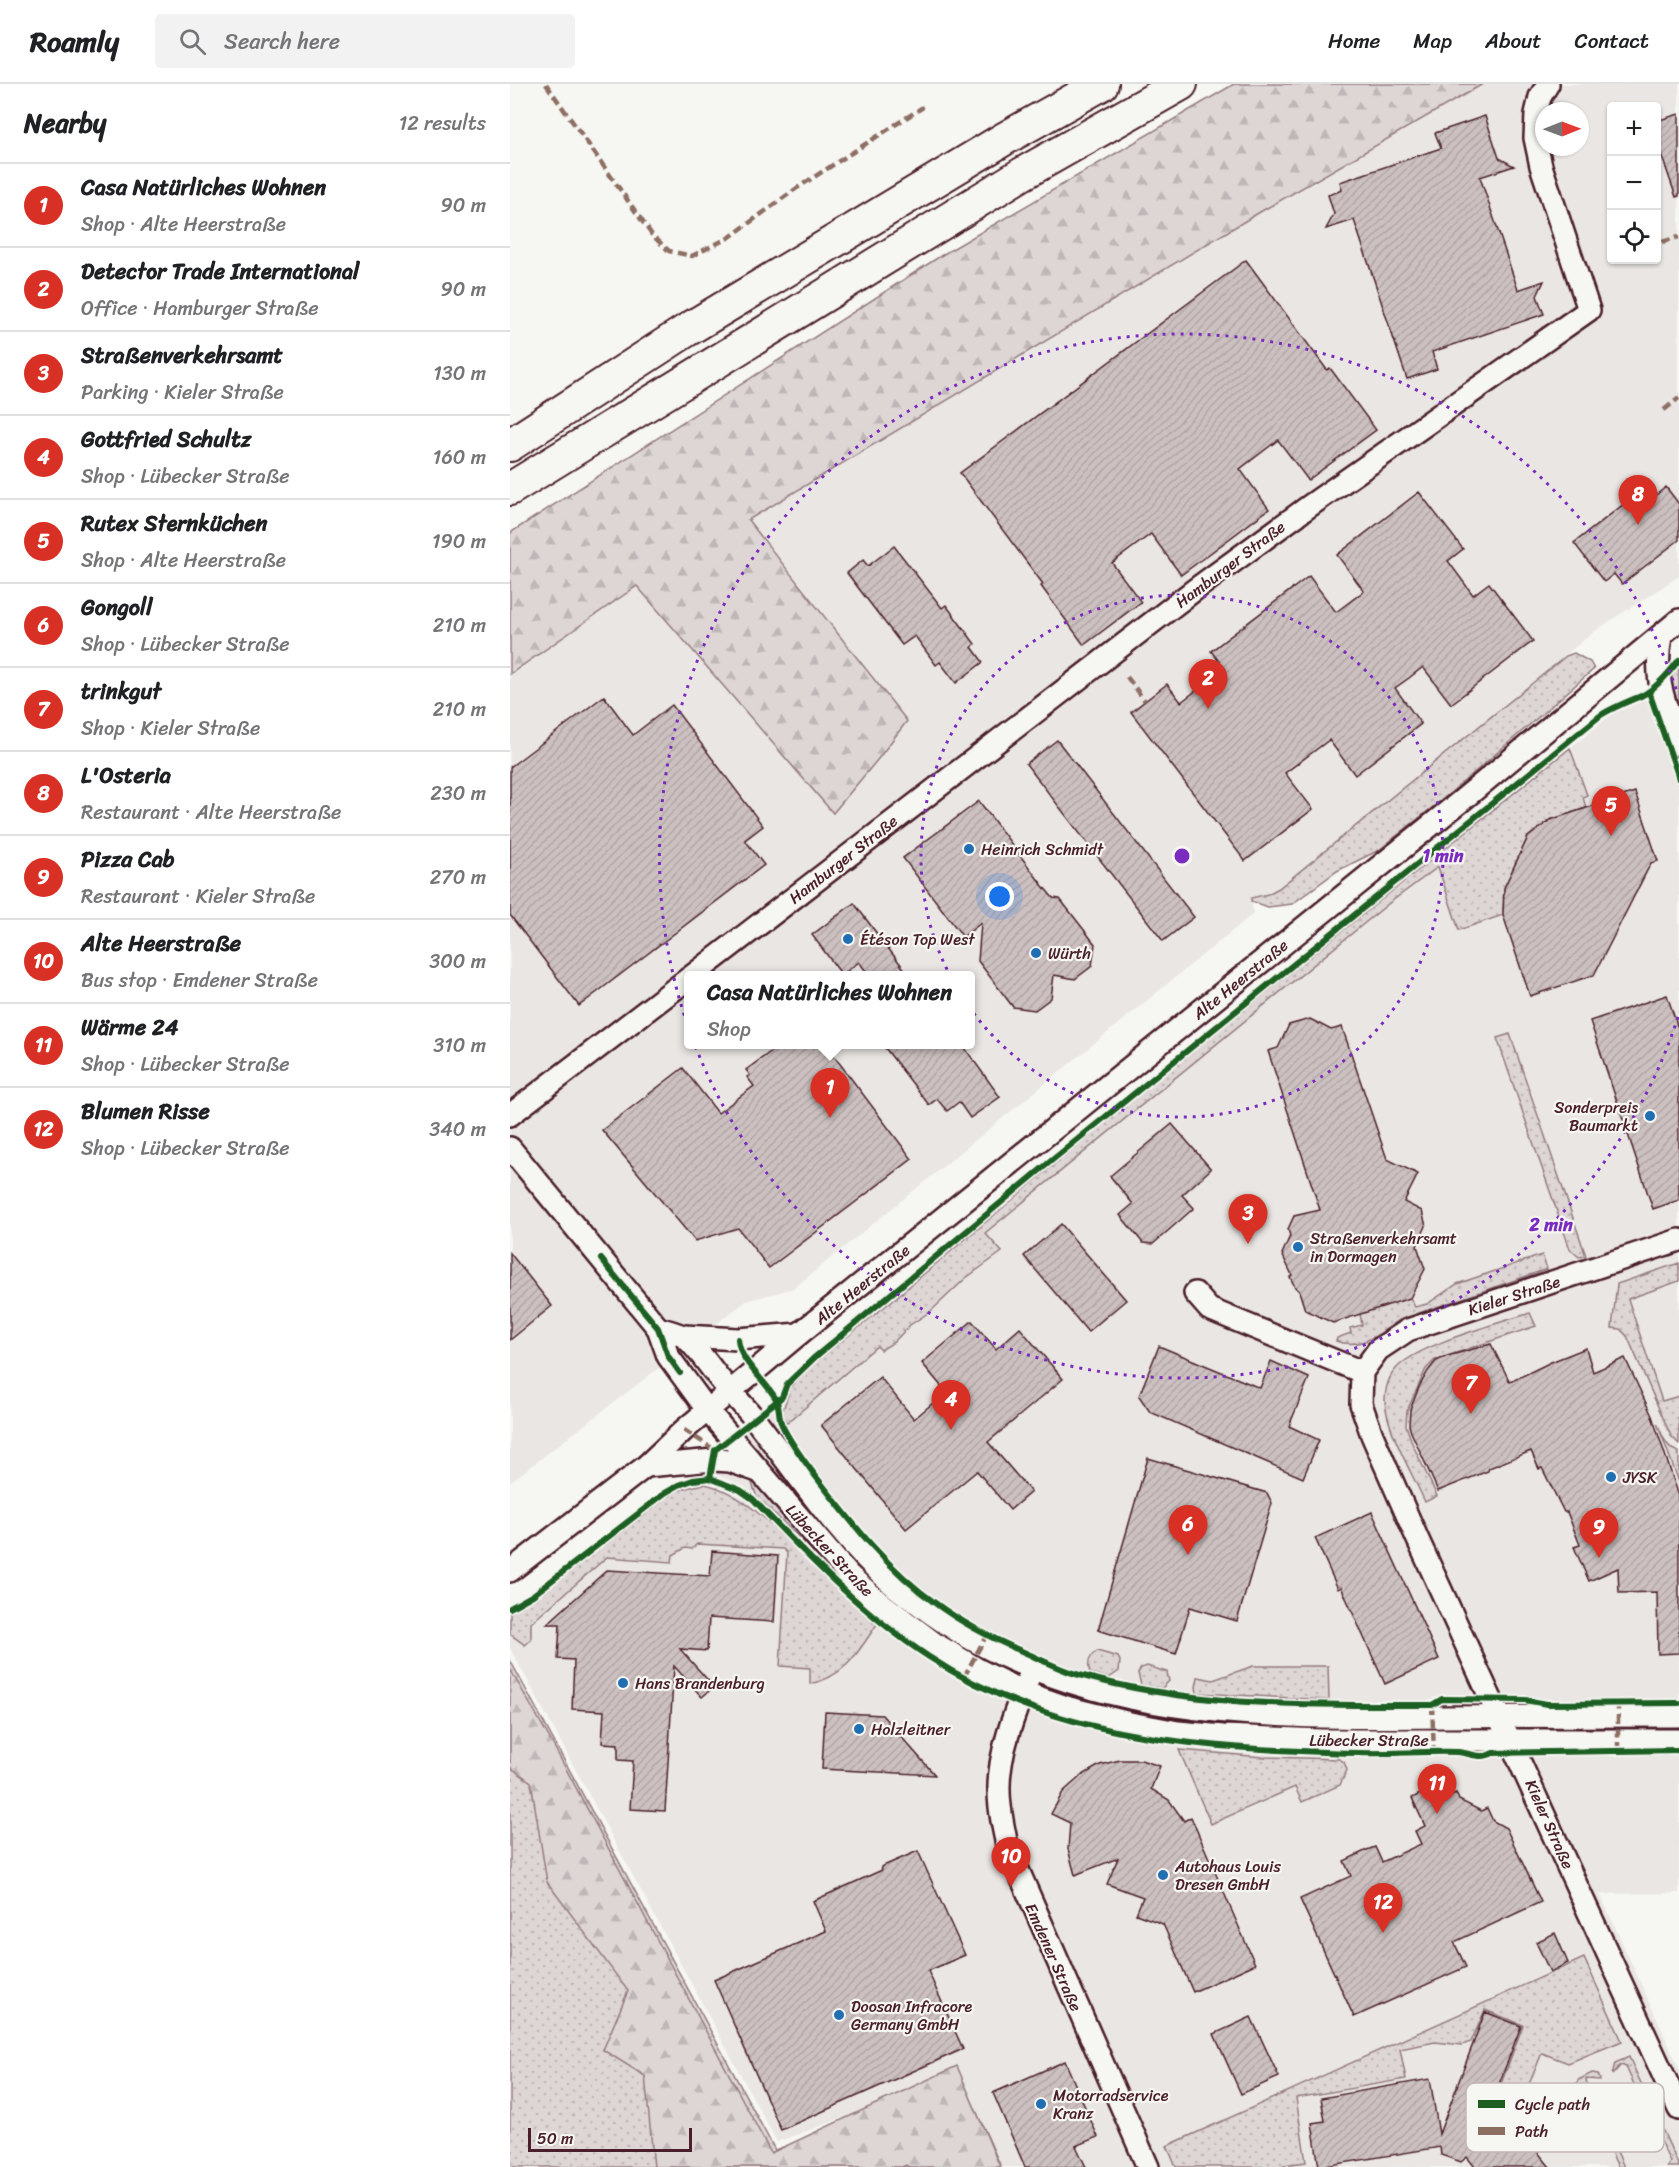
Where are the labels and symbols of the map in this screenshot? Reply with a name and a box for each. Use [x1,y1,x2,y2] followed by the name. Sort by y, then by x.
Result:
[1535,102,1589,156] north arrow
[1618,476,1658,525] pin: 8
[1169,513,1292,616] street label: Hamburger Straße
[1188,660,1228,709] pin: 2
[1592,786,1630,836] pin: 5
[782,807,904,912] street label: Hamburger Straße
[981,835,1104,864] place label: Heinrich Schmidt
[1423,840,1464,872] text: 1 min
[962,842,976,856] marker: Heinrich Schmidt
[1172,846,1192,866] centre of rings
[985,882,1014,911] your location
[860,925,975,954] place label: Étéson Top West
[1185,931,1295,1028] street label: Alte Heerstraße
[841,932,855,946] marker: Étéson Top West
[1048,939,1091,968] place label: Würth
[1029,946,1043,960] marker: Würth
[810,1068,850,1118] pin: 1
[1554,1093,1638,1140] place label: Sonderpreis Baumarkt
[1643,1109,1657,1123] marker: Sonderpreis Baumarkt
[1228,1194,1268,1244] pin: 3
[1528,1209,1573,1241] text: 2 min
[1310,1224,1457,1271] place label: Straßenverkehrsamt in Dormagen
[807,1236,917,1333] street label: Alte Heerstraße
[1291,1240,1305,1254] marker: Straßenverkehrsamt in Dormagen
[1464,1267,1564,1324] street label: Kieler Straße
[1452,1364,1490,1414] pin: 7
[932,1380,970,1430] pin: 4
[1622,1463,1658,1492] place label: JYSK
[1604,1470,1618,1484] marker: JYSK
[778,1497,881,1604] street label: Lübecker Straße
[1168,1506,1208,1555] pin: 6
[1580,1508,1618,1558] pin: 9
[635,1669,765,1698] place label: Hans Brandenburg
[616,1676,630,1690] marker: Hans Brandenburg
[871,1715,952,1744] place label: Holzleitner
[852,1722,866,1736] marker: Holzleitner
[1309,1726,1429,1755] street label: Lübecker Straße
[1418,1764,1456,1814] pin: 11
[1517,1775,1582,1874] street label: Kieler Straße
[992,1838,1030,1887] pin: 10
[1174,1852,1281,1899] place label: Autohaus Louis Dresen GmbH
[1156,1868,1170,1882] marker: Autohaus Louis Dresen GmbH
[1364,1884,1402,1933] pin: 12
[1017,1898,1090,2016] street label: Emdener Straße
[851,1992,972,2039] place label: Doosan Infracore Germany GmbH
[832,2008,846,2022] marker: Doosan Infracore Germany GmbH
[1053,2081,1169,2128] place label: Motorradservice Kranz
[1466,2083,1664,2152] legend
[1515,2090,1590,2119] text: Cycle path
[1034,2097,1048,2111] marker: Motorradservice Kranz
[1515,2117,1548,2146] text: Path
[528,2125,692,2152] scale bar

